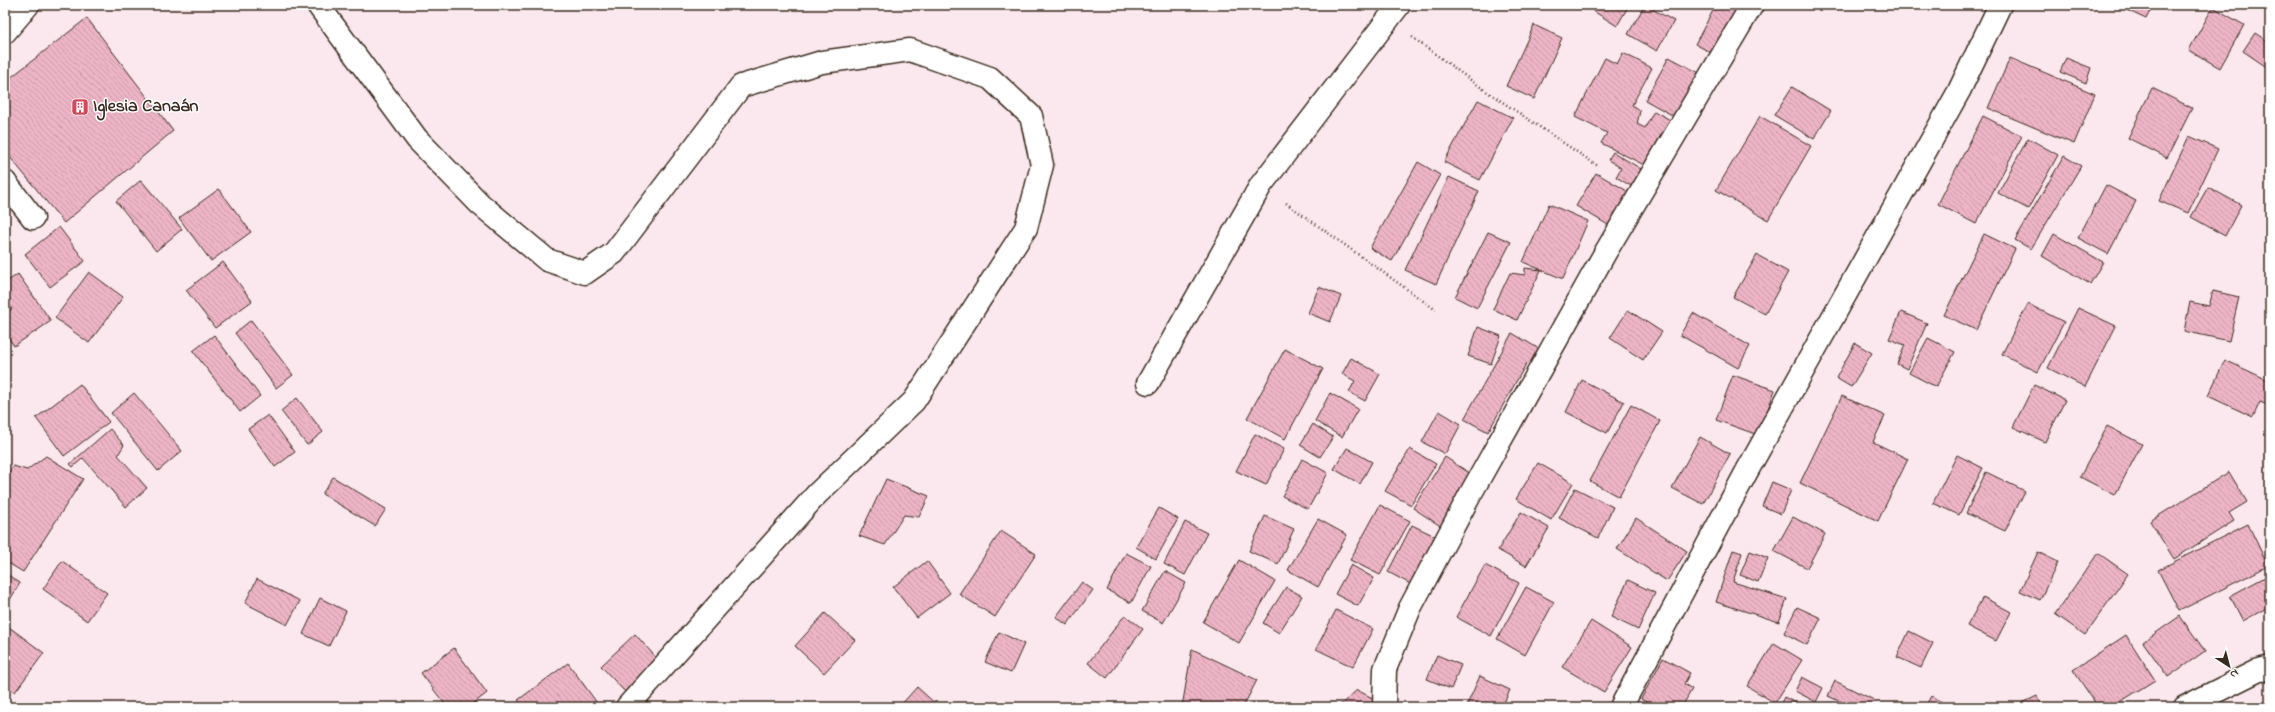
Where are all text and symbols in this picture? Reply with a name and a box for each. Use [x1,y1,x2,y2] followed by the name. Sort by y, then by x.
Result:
[93,94,199,121] place label: Iglesia Canaán
[70,97,90,117] building icon: Iglesia Canaán
[2209,646,2249,686] north arrow
[2227,665,2242,682] text: N

